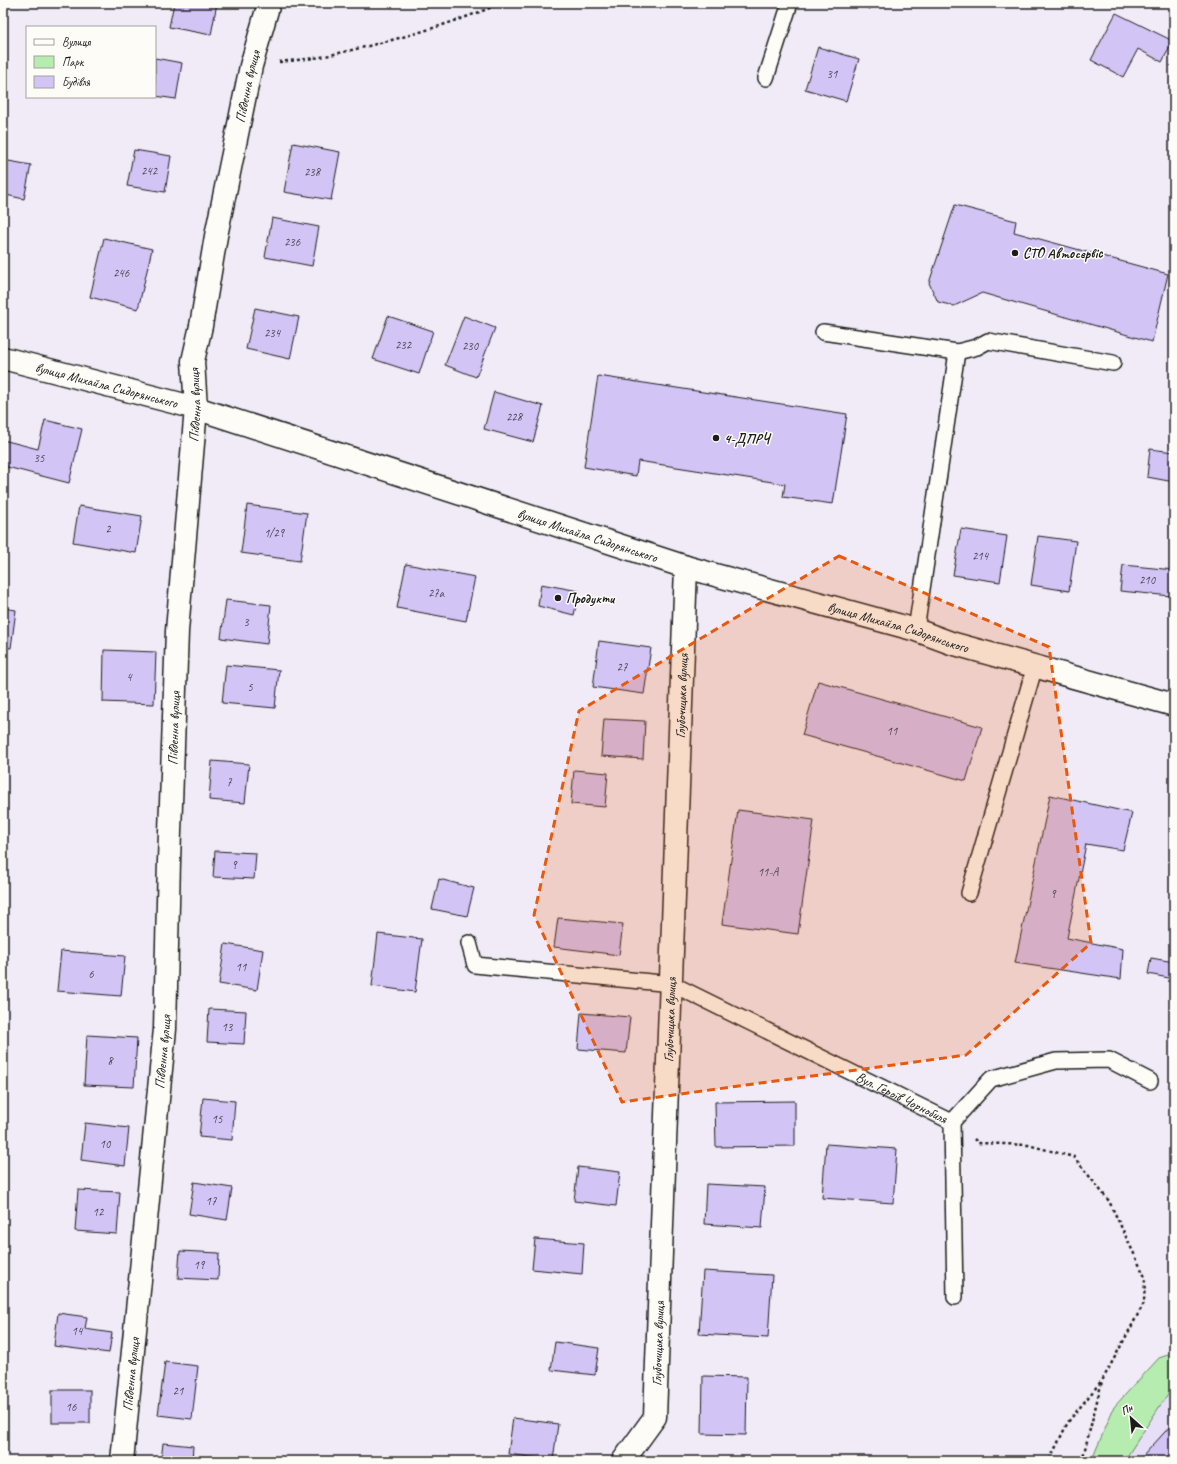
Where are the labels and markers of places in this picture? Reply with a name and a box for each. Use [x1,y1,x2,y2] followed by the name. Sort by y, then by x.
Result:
[1023,245,1103,262] place label: СТО Автосервіс
[1010,248,1020,258] marker: СТО Автосервіс
[724,430,772,447] place label: 4-ДПРЧ
[711,433,721,443] marker: 4-ДПРЧ
[566,590,616,607] place label: Продукти
[553,593,563,603] marker: Продукти

